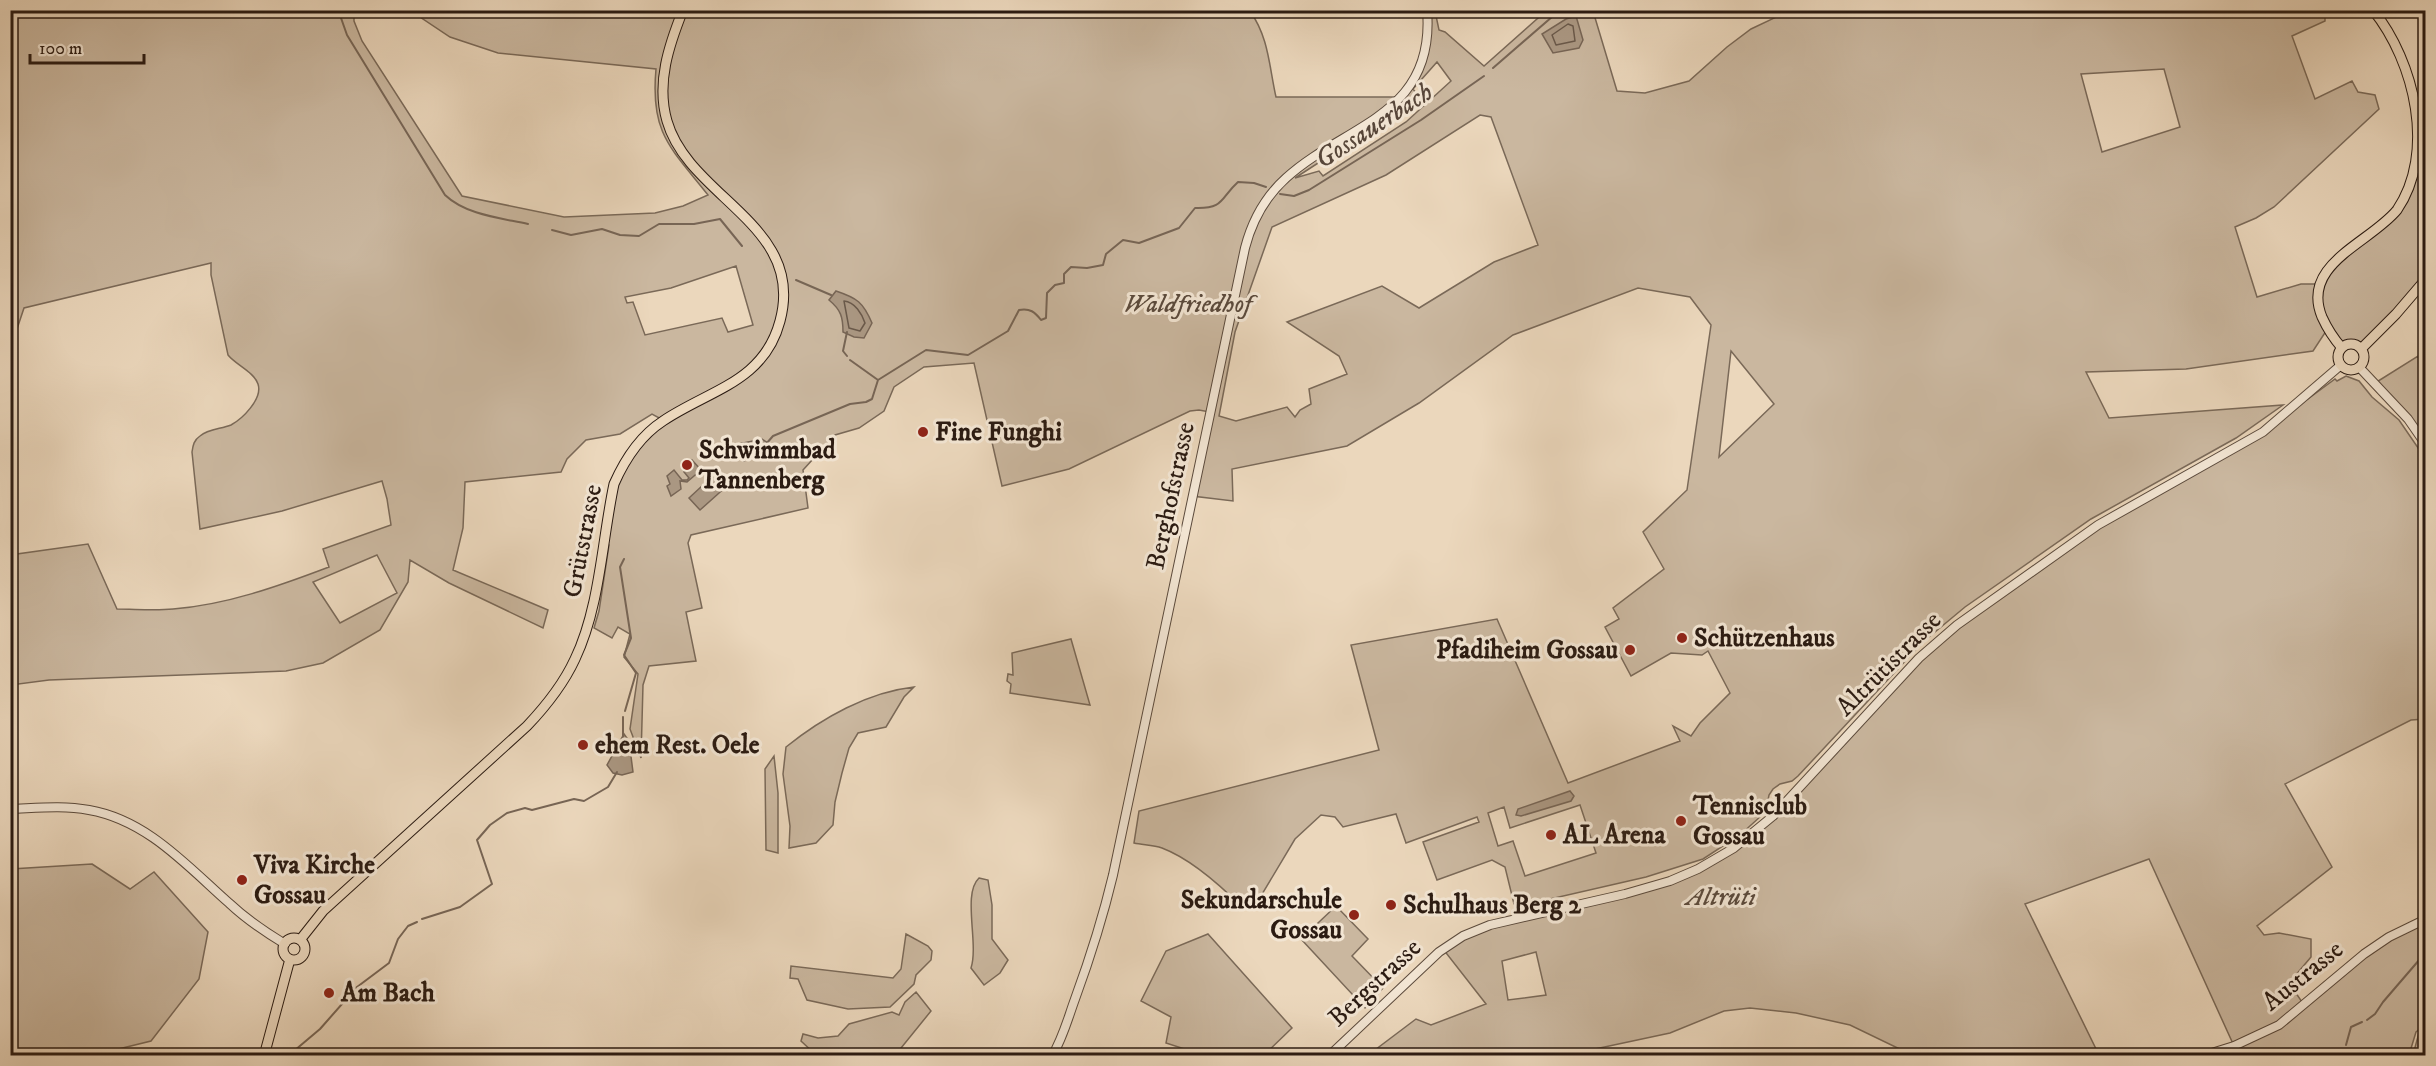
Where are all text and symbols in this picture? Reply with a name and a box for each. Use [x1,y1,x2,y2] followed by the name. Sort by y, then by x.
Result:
[30,27,144,65] scale bar
[39,38,82,60] text: 100 m
[1309,75,1439,177] water label: Gossauerbach
[1124,288,1259,321] park label: Waldfriedhof
[935,416,1062,449] place label: Fine Funghi
[1139,419,1203,573] street label: Berghofstrasse
[916,425,930,439] marker: Fine Funghi
[698,434,837,497] place label: Schwimmbad Tannenberg
[680,458,694,472] marker: Schwimmbad Tannenberg
[556,482,610,600] street label: Grütstrasse
[1829,604,1949,724] street label: Altrütistrasse
[1694,622,1835,655] place label: Schützenhaus
[1675,631,1689,645] marker: Schützenhaus
[1436,634,1618,667] place label: Pfadiheim Gossau
[1623,643,1637,657] marker: Pfadiheim Gossau
[595,729,760,762] place label: ehem Rest. Oele
[576,738,590,752] marker: ehem Rest. Oele
[1692,790,1807,853] place label: Tennisclub Gossau
[1674,814,1688,828] marker: Tennisclub Gossau
[1562,819,1666,852] place label: AL Arena
[1544,828,1558,842] marker: AL Arena
[253,849,375,912] place label: Viva Kirche Gossau
[235,873,249,887] marker: Viva Kirche Gossau
[1683,881,1758,914] park label: Altrüti
[1181,884,1342,947] place label: Sekundarschule Gossau
[1403,889,1582,922] place label: Schulhaus Berg 2
[1384,898,1398,912] marker: Schulhaus Berg 2
[1347,908,1361,922] marker: Sekundarschule Gossau
[1322,932,1428,1034] street label: Bergstrasse
[2256,933,2350,1019] street label: Austrasse
[340,977,435,1010] place label: Am Bach
[322,986,336,1000] marker: Am Bach

